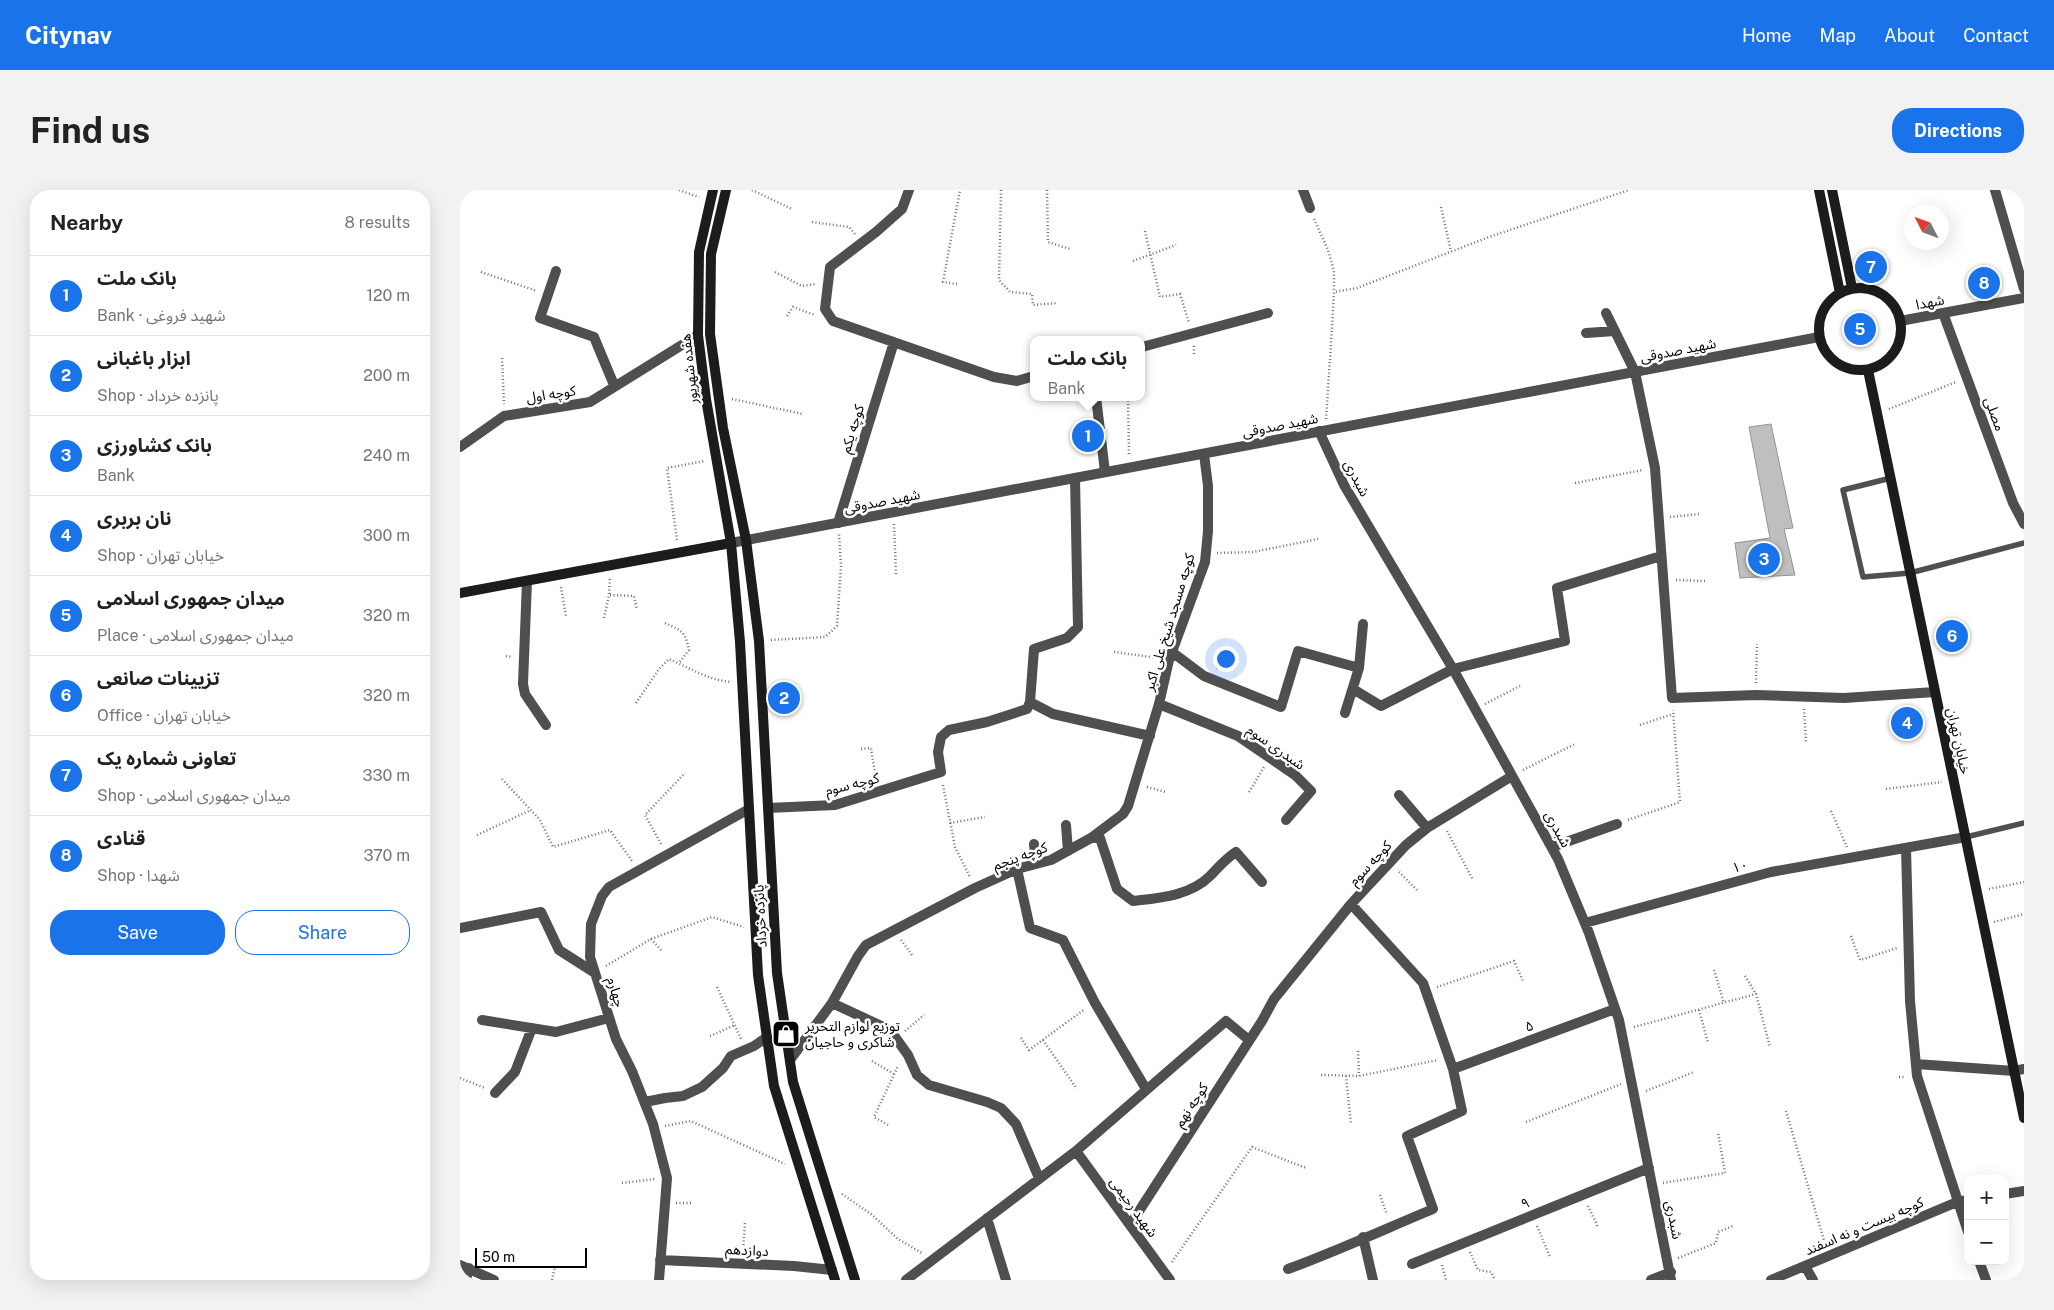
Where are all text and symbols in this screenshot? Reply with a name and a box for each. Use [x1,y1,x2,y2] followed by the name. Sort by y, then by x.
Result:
[25,21,112,49] text: Citynav
[1742,25,1792,46] text: Home
[1820,25,1856,46] text: Map
[1884,25,1935,46] text: About
[1963,25,2029,46] text: Contact
[1892,108,2024,153] button: Directions
[30,110,150,151] text: Find us
[1904,205,1949,250] north arrow
[50,210,123,235] text: Nearby
[345,213,410,232] text: 8 results
[1855,248,1887,286] pin: 7
[1968,264,2000,302] pin: 8
[97,267,177,289] text: بانک ملت
[63,286,69,305] text: 1
[366,286,410,305] text: 120 m
[1914,291,1946,314] street label: شهدا
[97,306,226,325] text: Bank · شهید فروغی
[1844,310,1876,348] pin: 5
[677,333,702,406] street label: هفده شهریور
[1639,335,1718,366] street label: شهید صدوقی
[1030,336,1145,401] popup
[97,347,191,369] text: ابزار باغبانی
[1048,347,1127,369] text: بانک ملت
[61,366,71,385] text: 2
[363,366,410,385] text: 200 m
[1048,379,1085,398] text: Bank
[525,382,578,408] street label: کوچه اول
[97,386,219,405] text: Shop · پانزده خرداد
[1981,395,2009,434] street label: مصلی
[837,403,870,456] street label: کوچه یکم
[1241,410,1320,441] street label: شهید صدوقی
[1072,417,1104,455] pin: 1
[97,434,212,456] text: بانک کشاورزی
[61,446,71,465] text: 3
[363,446,410,465] text: 240 m
[1340,457,1373,499] street label: شبدری
[97,466,135,485] text: Bank
[843,486,922,517] street label: شهید صدوقی
[97,507,172,529] text: نان بربری
[61,526,71,545] text: 4
[363,526,410,545] text: 300 m
[1748,540,1780,578] pin: 3
[97,546,224,565] text: Shop · خیابان تهران
[1140,551,1200,695] street label: کوچه مسجد شیخ علی اکبر
[97,587,285,609] text: میدان جمهوری اسلامی
[61,606,71,625] text: 5
[363,606,410,625] text: 320 m
[1936,617,1968,655] pin: 6
[97,626,294,645] text: Place · میدان جمهوری اسلامی
[1213,646,1239,672] your location
[97,667,220,689] text: تزیینات صانعی
[768,679,800,717] pin: 2
[61,686,71,705] text: 6
[363,686,410,705] text: 320 m
[1891,704,1923,742] pin: 4
[97,706,231,725] text: Office · خیابان تهران
[1943,706,1974,776] street label: خیابان تهران
[1242,721,1308,775] street label: شبدری سوم
[97,747,236,769] text: تعاونی شماره یک
[61,766,71,785] text: 7
[363,766,410,785] text: 330 m
[823,770,882,801] street label: کوچه سوم
[97,786,291,805] text: Shop · میدان جمهوری اسلامی
[1541,808,1574,850] street label: شبدری
[97,827,145,849] text: قنادی
[1345,837,1397,891] street label: کوچه سوم
[991,839,1051,876] street label: کوچه پنجم
[61,846,71,865] text: 8
[363,846,410,865] text: 370 m
[1730,856,1750,876] street label: ۱۰
[97,866,180,885] text: Shop · شهدا
[750,884,772,948] street label: پانزده خرداد
[50,910,225,955] button: Save
[235,910,410,955] button: Share
[601,975,628,1010] street label: چهارم
[1522,1017,1536,1035] street label: ۵
[804,1018,900,1051] place label: توزیع لوازم التحریر شاکری و حاجیان
[771,1019,801,1049] shop icon: توزیع لوازم التحریر شاکری و حاجیان
[1171,1080,1214,1132] street label: کوچه نهم
[1106,1174,1161,1241] street label: شهید رحیمی
[1964,1175,2009,1265] map controls
[1964,1175,2009,1220] button: +
[1518,1194,1532,1212] street label: ۹
[1802,1194,1927,1260] street label: کوچه بیست و نه اسفند
[1661,1199,1686,1241] street label: شبدری
[1964,1220,2009,1265] button: −
[725,1241,769,1262] street label: دوازدهم
[475,1245,588,1268] scale bar
[482,1249,515,1265] text: 50 m

